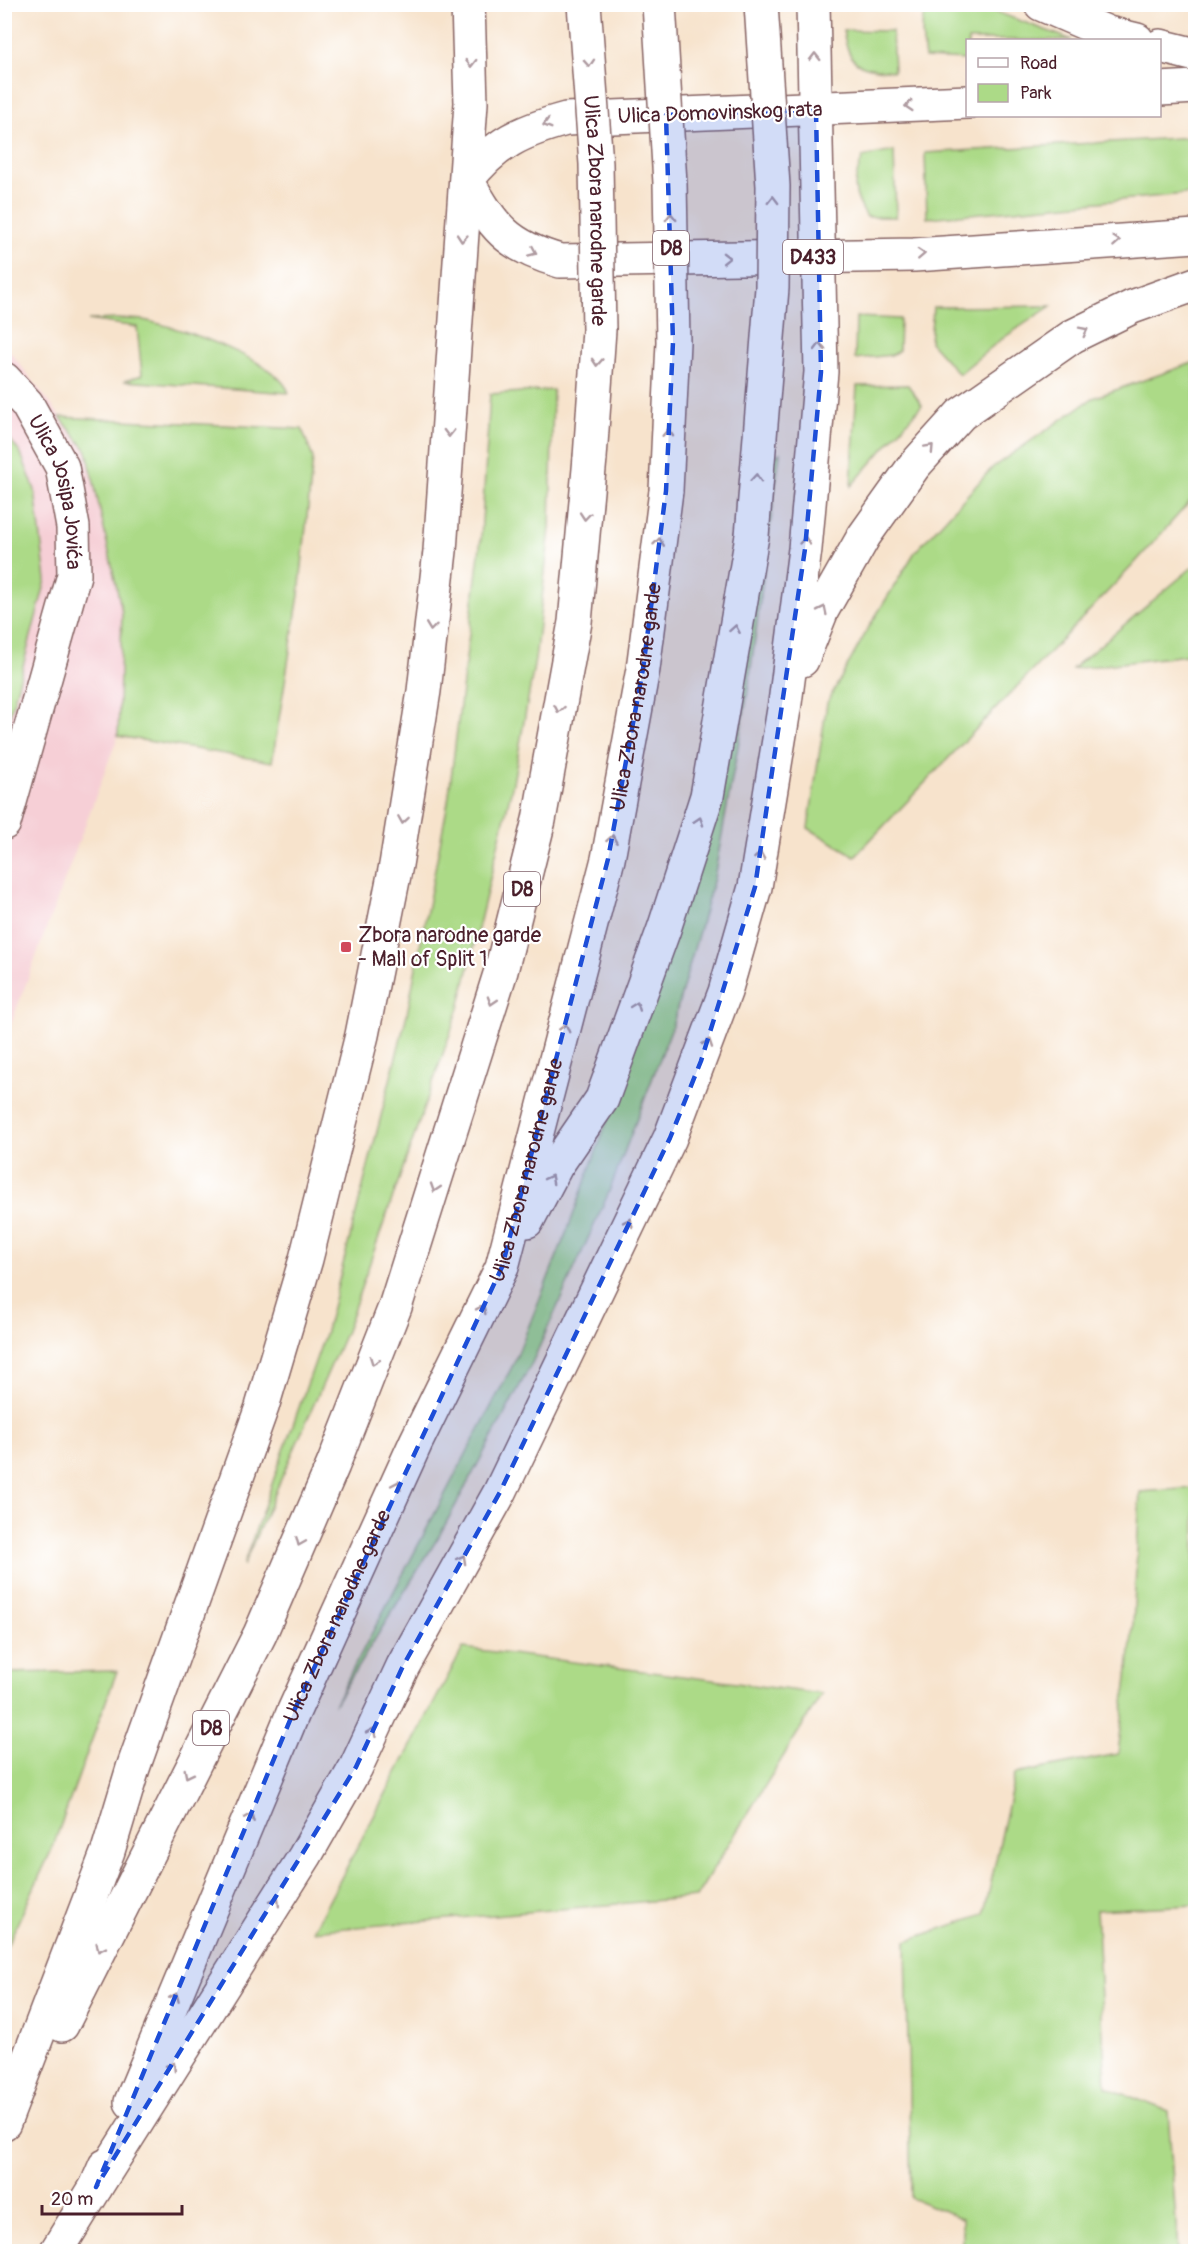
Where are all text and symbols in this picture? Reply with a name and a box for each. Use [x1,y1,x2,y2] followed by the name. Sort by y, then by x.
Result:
[966,39,1161,117] legend
[1020,52,1057,75] text: Road
[809,53,822,62] one-way arrow
[465,58,477,67] one-way arrow
[582,58,595,67] one-way arrow
[1020,82,1052,105] text: Park
[577,94,612,327] street label: Ulica Zbora narodne garde
[617,96,823,130] street label: Ulica Domovinskog rata
[905,99,914,112] one-way arrow
[542,117,553,129] one-way arrow
[767,195,779,204] one-way arrow
[665,212,677,221] one-way arrow
[653,231,689,265] road number: D8
[456,234,469,243] one-way arrow
[1111,235,1120,248] one-way arrow
[783,240,843,274] road number: D433
[527,245,538,257] one-way arrow
[917,248,926,261] one-way arrow
[722,252,731,265] one-way arrow
[1078,326,1089,338] one-way arrow
[814,342,826,351] one-way arrow
[591,358,604,367] one-way arrow
[22,410,87,570] street label: Ulica Josipa Jovića
[442,428,455,437] one-way arrow
[662,428,675,437] one-way arrow
[923,444,934,455] one-way arrow
[749,473,762,483] one-way arrow
[579,512,592,521] one-way arrow
[798,536,811,545] one-way arrow
[652,538,665,547] one-way arrow
[604,581,668,813] street label: Ulica Zbora narodne garde
[815,605,827,616] one-way arrow
[425,622,438,632] one-way arrow
[728,625,741,635] one-way arrow
[553,704,566,714] one-way arrow
[397,815,409,825] one-way arrow
[692,816,704,827] one-way arrow
[605,834,618,844] one-way arrow
[753,851,766,861] one-way arrow
[504,872,540,906] road number: D8
[358,922,542,973] place label: Zbora narodne garde - Mall of Split 1
[339,940,353,954] marker: Zbora narodne garde - Mall of Split 1
[487,995,499,1006] one-way arrow
[629,1001,642,1011] one-way arrow
[557,1023,570,1033] one-way arrow
[700,1038,713,1049] one-way arrow
[483,1054,569,1287] street label: Ulica Zbora narodne garde
[543,1174,554,1185] one-way arrow
[429,1182,442,1193] one-way arrow
[622,1217,634,1228] one-way arrow
[474,1304,486,1315] one-way arrow
[369,1355,381,1366] one-way arrow
[389,1480,401,1491] one-way arrow
[277,1505,397,1726] street label: Ulica Zbora narodne garde
[295,1535,307,1546] one-way arrow
[455,1555,466,1565] one-way arrow
[193,1711,229,1745] road number: D8
[365,1727,377,1738] one-way arrow
[184,1767,195,1778] one-way arrow
[243,1812,255,1823] one-way arrow
[269,1897,281,1907] one-way arrow
[96,1942,107,1952] one-way arrow
[168,1992,180,2003] one-way arrow
[165,2062,177,2072] one-way arrow
[42,2178,182,2216] scale bar
[51,2188,93,2211] text: 20 m

